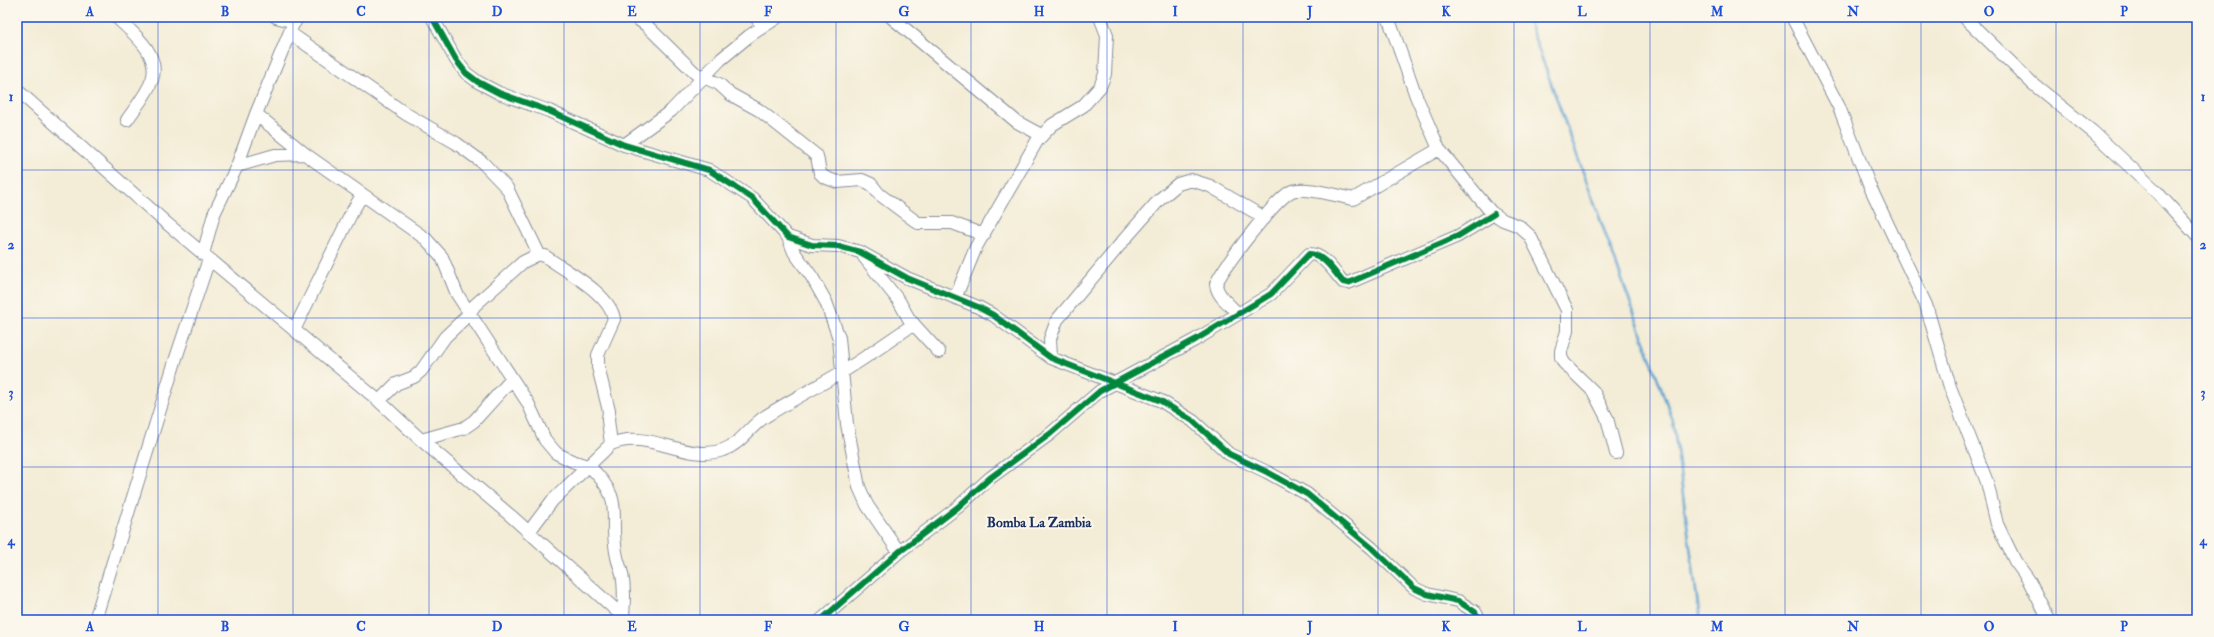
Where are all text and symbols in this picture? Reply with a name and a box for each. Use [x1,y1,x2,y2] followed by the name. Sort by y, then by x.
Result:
[85,4,95,20] text: A
[221,4,229,20] text: B
[356,4,366,20] text: C
[492,4,503,20] text: D
[627,4,637,20] text: E
[764,4,773,20] text: F
[899,4,910,20] text: G
[1034,4,1045,20] text: H
[1172,4,1178,20] text: I
[1306,4,1313,21] text: J
[1441,4,1451,20] text: K
[1577,4,1587,20] text: L
[1710,4,1724,20] text: M
[1846,4,1859,20] text: N
[1984,4,1995,20] text: O
[2120,4,2128,20] text: P
[9,89,14,105] text: 1
[2201,89,2206,105] text: 1
[8,237,15,253] text: 2
[2200,237,2207,253] text: 2
[9,385,14,401] text: 3
[2201,385,2206,401] text: 3
[987,514,1092,531] district label: Bomba La Zambia
[6,533,15,549] text: 4
[2198,533,2207,549] text: 4
[85,619,95,635] text: A
[221,619,229,635] text: B
[356,619,366,635] text: C
[492,619,503,635] text: D
[627,619,637,635] text: E
[764,619,773,635] text: F
[899,619,910,635] text: G
[1034,619,1045,635] text: H
[1172,619,1178,635] text: I
[1306,619,1313,636] text: J
[1441,619,1451,635] text: K
[1577,619,1587,635] text: L
[1710,619,1724,635] text: M
[1846,619,1859,635] text: N
[1984,619,1995,635] text: O
[2120,619,2128,635] text: P

